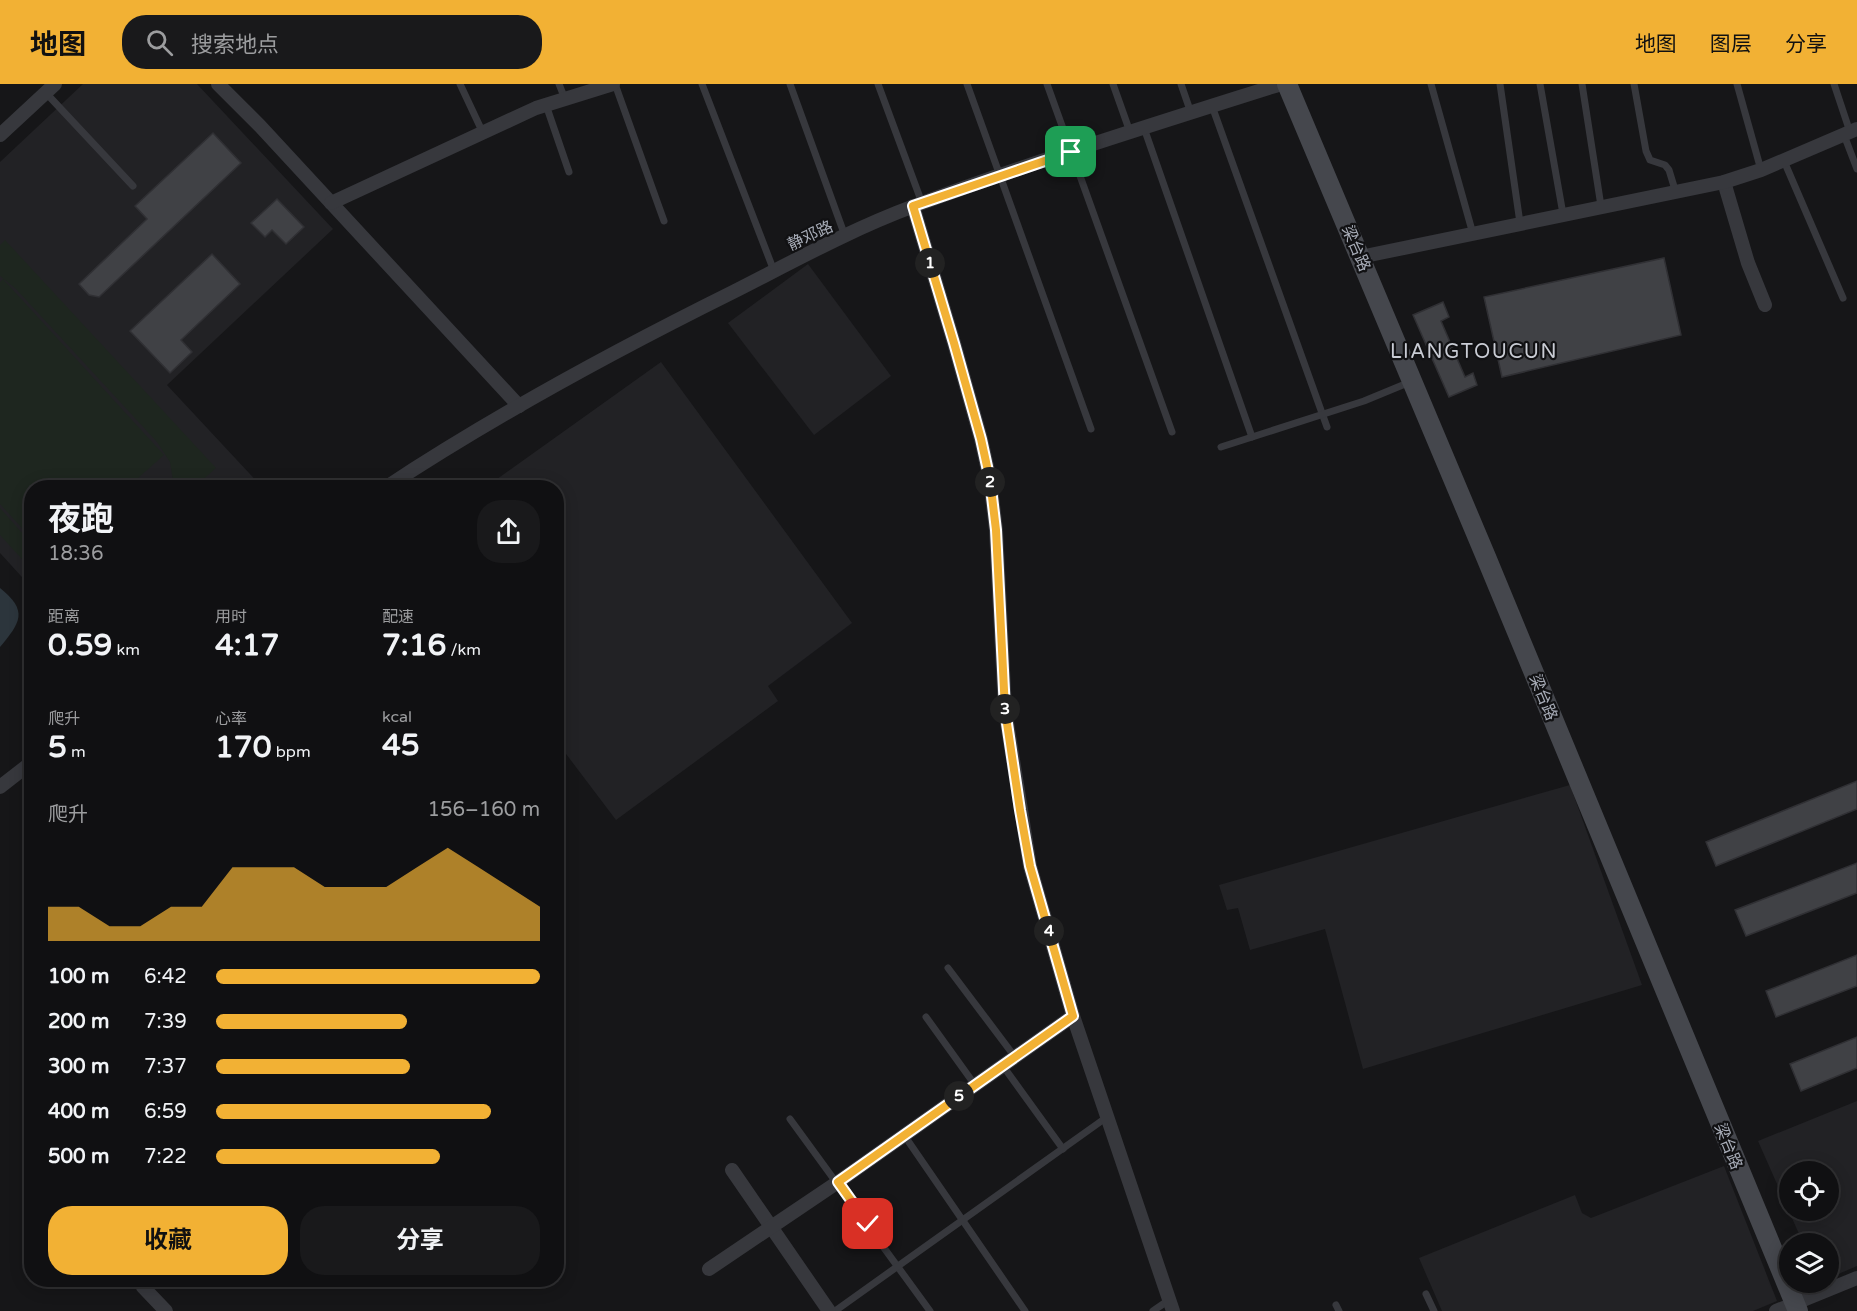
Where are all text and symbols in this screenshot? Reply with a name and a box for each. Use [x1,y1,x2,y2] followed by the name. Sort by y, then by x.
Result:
[122,15,542,69] search box
[143,26,176,59] icon: search
[30,28,86,62] text: 地图
[191,32,279,58] text: 搜索地点
[1635,32,1677,57] text: 地图
[1710,32,1752,57] text: 图层
[1785,32,1827,57] text: 分享
[1045,126,1096,177] pin
[1054,135,1087,168] icon: arrive
[784,217,836,255] street label: 静邓路
[1337,222,1375,274] street label: 梁台路
[915,248,945,278] pin: 1
[925,253,935,273] text: 1
[1390,340,1558,364] district label: LIANGTOUCUN
[975,467,1005,497] pin: 2
[985,472,995,492] text: 2
[48,500,114,539] text: 夜跑
[477,500,540,563] button: share
[48,542,103,566] text: 18:36
[48,607,80,627] text: 距离
[215,607,247,627] text: 用时
[382,607,414,627] text: 配速
[48,627,112,664] text: 0.59
[215,627,279,664] text: 4:17
[382,627,446,664] text: 7:16
[112,640,140,660] text: km
[446,640,481,660] text: /km
[1525,671,1561,723] street label: 梁台路
[990,694,1020,724] pin: 3
[1000,699,1010,719] text: 3
[382,707,412,727] text: kcal
[48,709,80,729] text: 爬升
[215,709,247,729] text: 心率
[382,727,420,764] text: 45
[48,729,67,766] text: 5
[215,729,272,766] text: 170
[67,742,86,762] text: m
[272,742,311,762] text: bpm
[427,798,540,822] text: 156–160 m
[48,803,88,827] text: 爬升
[1034,916,1064,946] pin: 4
[1044,921,1054,941] text: 4
[48,965,109,989] text: 100 m
[144,965,187,989] text: 6:42
[48,1010,109,1034] text: 200 m
[144,1010,187,1034] text: 7:39
[48,1055,109,1079] text: 300 m
[144,1055,187,1079] text: 7:37
[944,1081,974,1111] pin: 5
[954,1086,964,1106] text: 5
[48,1100,109,1124] text: 400 m
[144,1100,187,1124] text: 6:59
[1710,1120,1746,1172] street label: 梁台路
[48,1145,109,1169] text: 500 m
[144,1145,187,1169] text: 7:22
[1779,1161,1839,1293] map controls
[1779,1161,1839,1221] button: locate
[842,1198,893,1249] pin
[48,1206,288,1275] button: 收藏
[300,1206,540,1275] button: 分享
[851,1207,884,1240] icon: check
[1779,1233,1839,1293] button: layers

